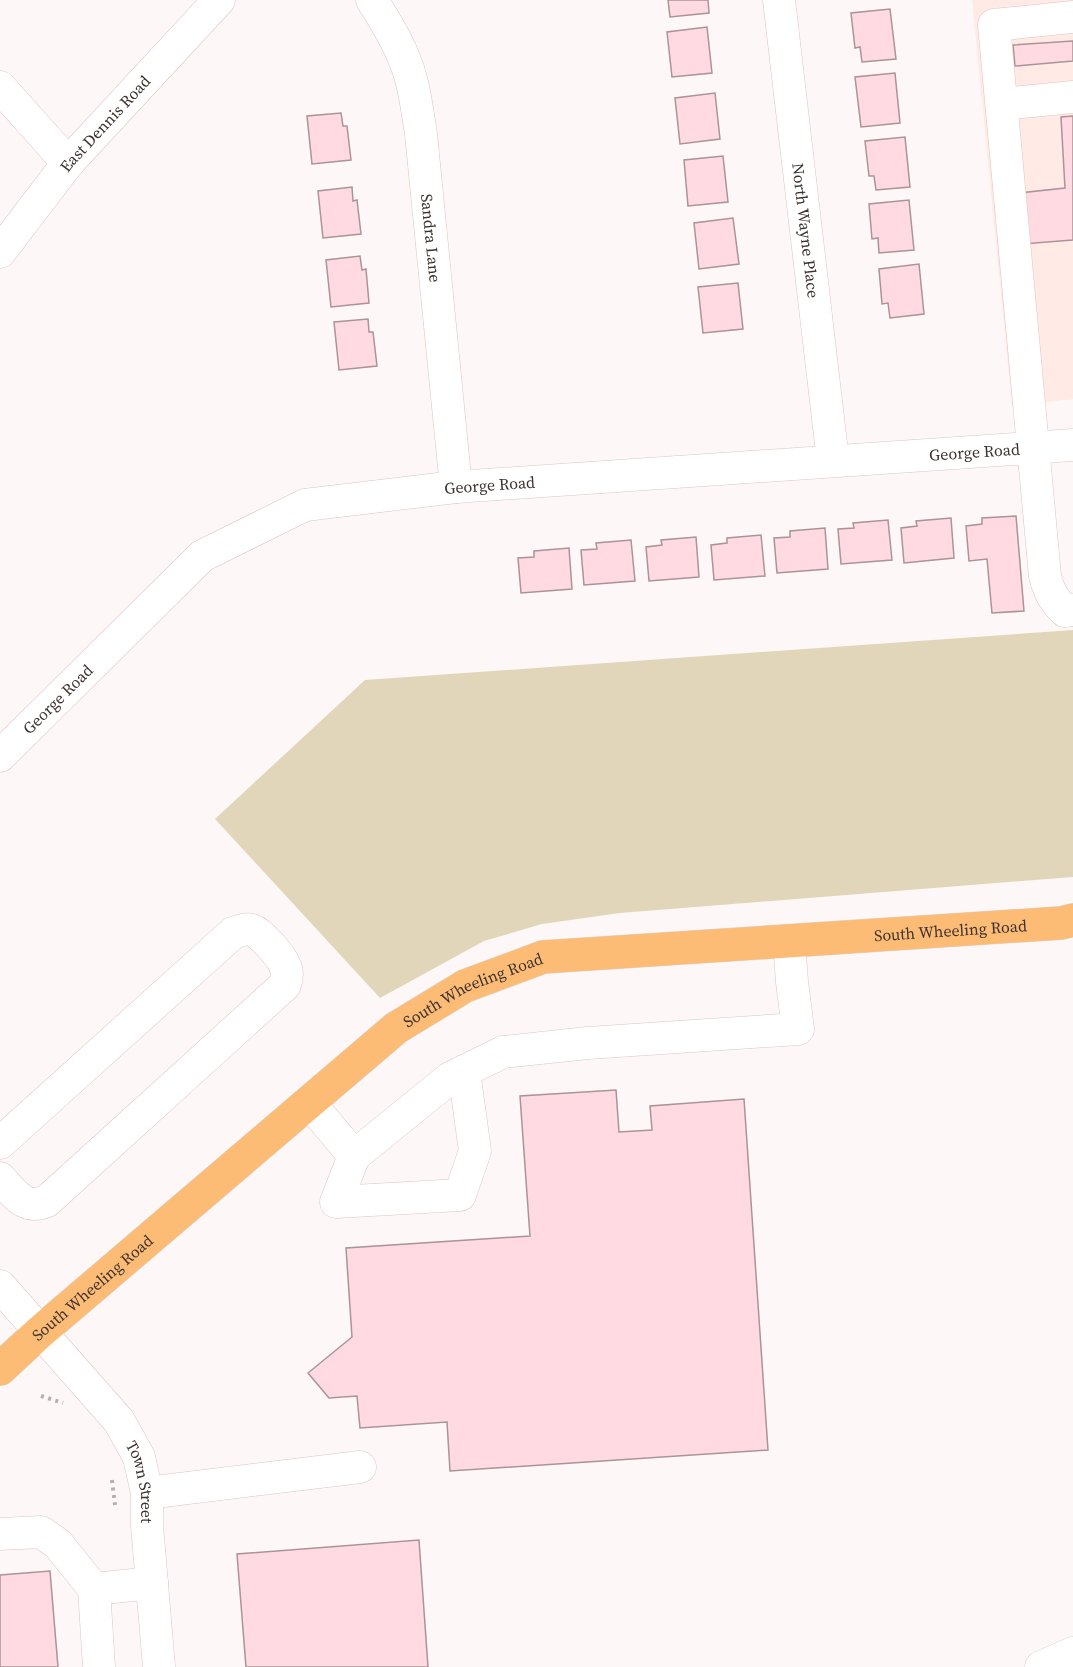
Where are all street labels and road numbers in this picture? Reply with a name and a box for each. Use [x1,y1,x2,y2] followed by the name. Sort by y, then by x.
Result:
[54,70,155,176] street label: East Dennis Road
[787,162,825,299] street label: North Wayne Place
[416,193,447,283] street label: Sandra Lane
[928,438,1021,466] street label: George Road
[443,471,536,499] street label: George Road
[18,659,98,739] street label: George Road
[873,914,1028,946] street label: South Wheeling Road
[399,947,546,1032] street label: South Wheeling Road
[27,1229,157,1346] street label: South Wheeling Road
[121,1436,158,1524] street label: Town Street

